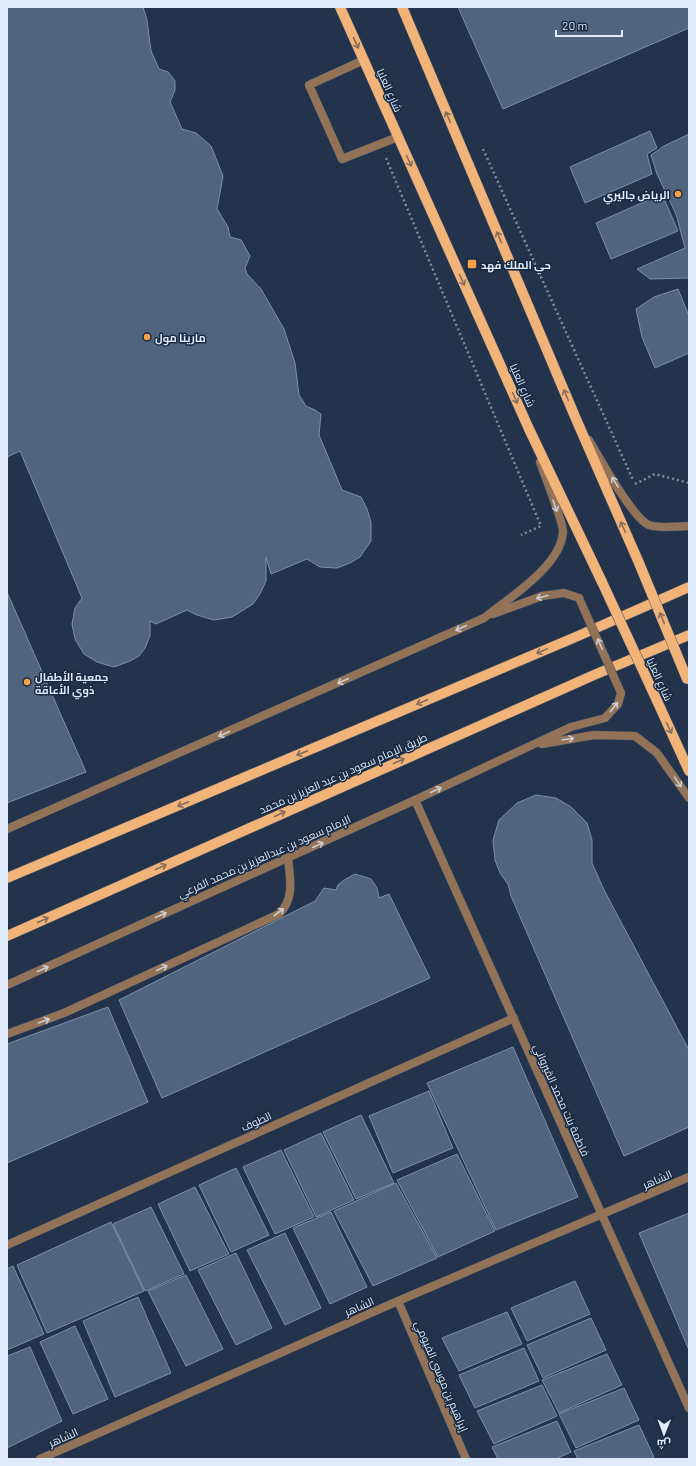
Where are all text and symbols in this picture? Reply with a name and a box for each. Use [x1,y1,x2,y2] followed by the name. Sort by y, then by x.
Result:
[556,12,622,38] scale bar
[562,18,588,32] text: 20 m
[352,36,360,48] one-way arrow
[373,66,405,115] street label: شارع العليا
[444,111,451,123] one-way arrow
[406,155,413,167] one-way arrow
[603,188,670,205] place label: الرياض جاليري
[673,189,683,199] marker: الرياض جاليري
[494,231,502,243] one-way arrow
[466,258,478,270] marker: حي الملك فهد
[481,258,551,275] place label: حي الملك فهد
[459,273,466,285] one-way arrow
[155,331,206,346] place label: مارينا مول
[142,332,152,342] marker: مارينا مول
[506,361,538,410] street label: شارع العليا
[561,389,569,401] one-way arrow
[512,392,520,404] one-way arrow
[611,476,619,488] one-way arrow
[552,499,559,512] one-way arrow
[619,521,626,533] one-way arrow
[535,594,548,601] one-way arrow
[657,612,665,624] one-way arrow
[456,624,468,632] one-way arrow
[595,638,603,650] one-way arrow
[536,648,548,656] one-way arrow
[643,655,676,704] street label: شارع العليا
[35,670,108,700] place label: جمعية الأطفال ذوي الأعاقة
[22,677,32,687] marker: جمعية الأطفال ذوي الأعاقة
[337,678,349,685] one-way arrow
[417,699,429,706] one-way arrow
[610,701,619,712] one-way arrow
[666,722,673,734] one-way arrow
[257,730,430,818] street label: طريق الإمام سعود بن عبد العزيز بن محمد
[218,731,230,738] one-way arrow
[561,735,574,743] one-way arrow
[297,750,309,757] one-way arrow
[393,757,405,764] one-way arrow
[674,776,682,787] one-way arrow
[430,786,442,793] one-way arrow
[177,800,189,808] one-way arrow
[274,810,286,817] one-way arrow
[175,812,354,903] street label: الإمام سعود بن عبدالعزيز بن محمد الفرعي
[311,840,323,848] one-way arrow
[155,863,167,870] one-way arrow
[274,908,285,916] one-way arrow
[155,911,167,918] one-way arrow
[36,916,48,923] one-way arrow
[156,964,168,971] one-way arrow
[36,965,48,972] one-way arrow
[37,1017,50,1024] one-way arrow
[529,1042,593,1160] street label: فاطمة بنت محمد القيرواني
[239,1109,274,1134] street label: الطوف
[639,1167,674,1193] street label: الشاهر
[341,1294,376,1320] street label: الشاهر
[410,1319,471,1435] street label: إبراهيم بن موسى الفيومي
[644,1414,684,1454] north arrow
[45,1425,80,1451] street label: الشاهر
[657,1437,671,1451] text: ش

